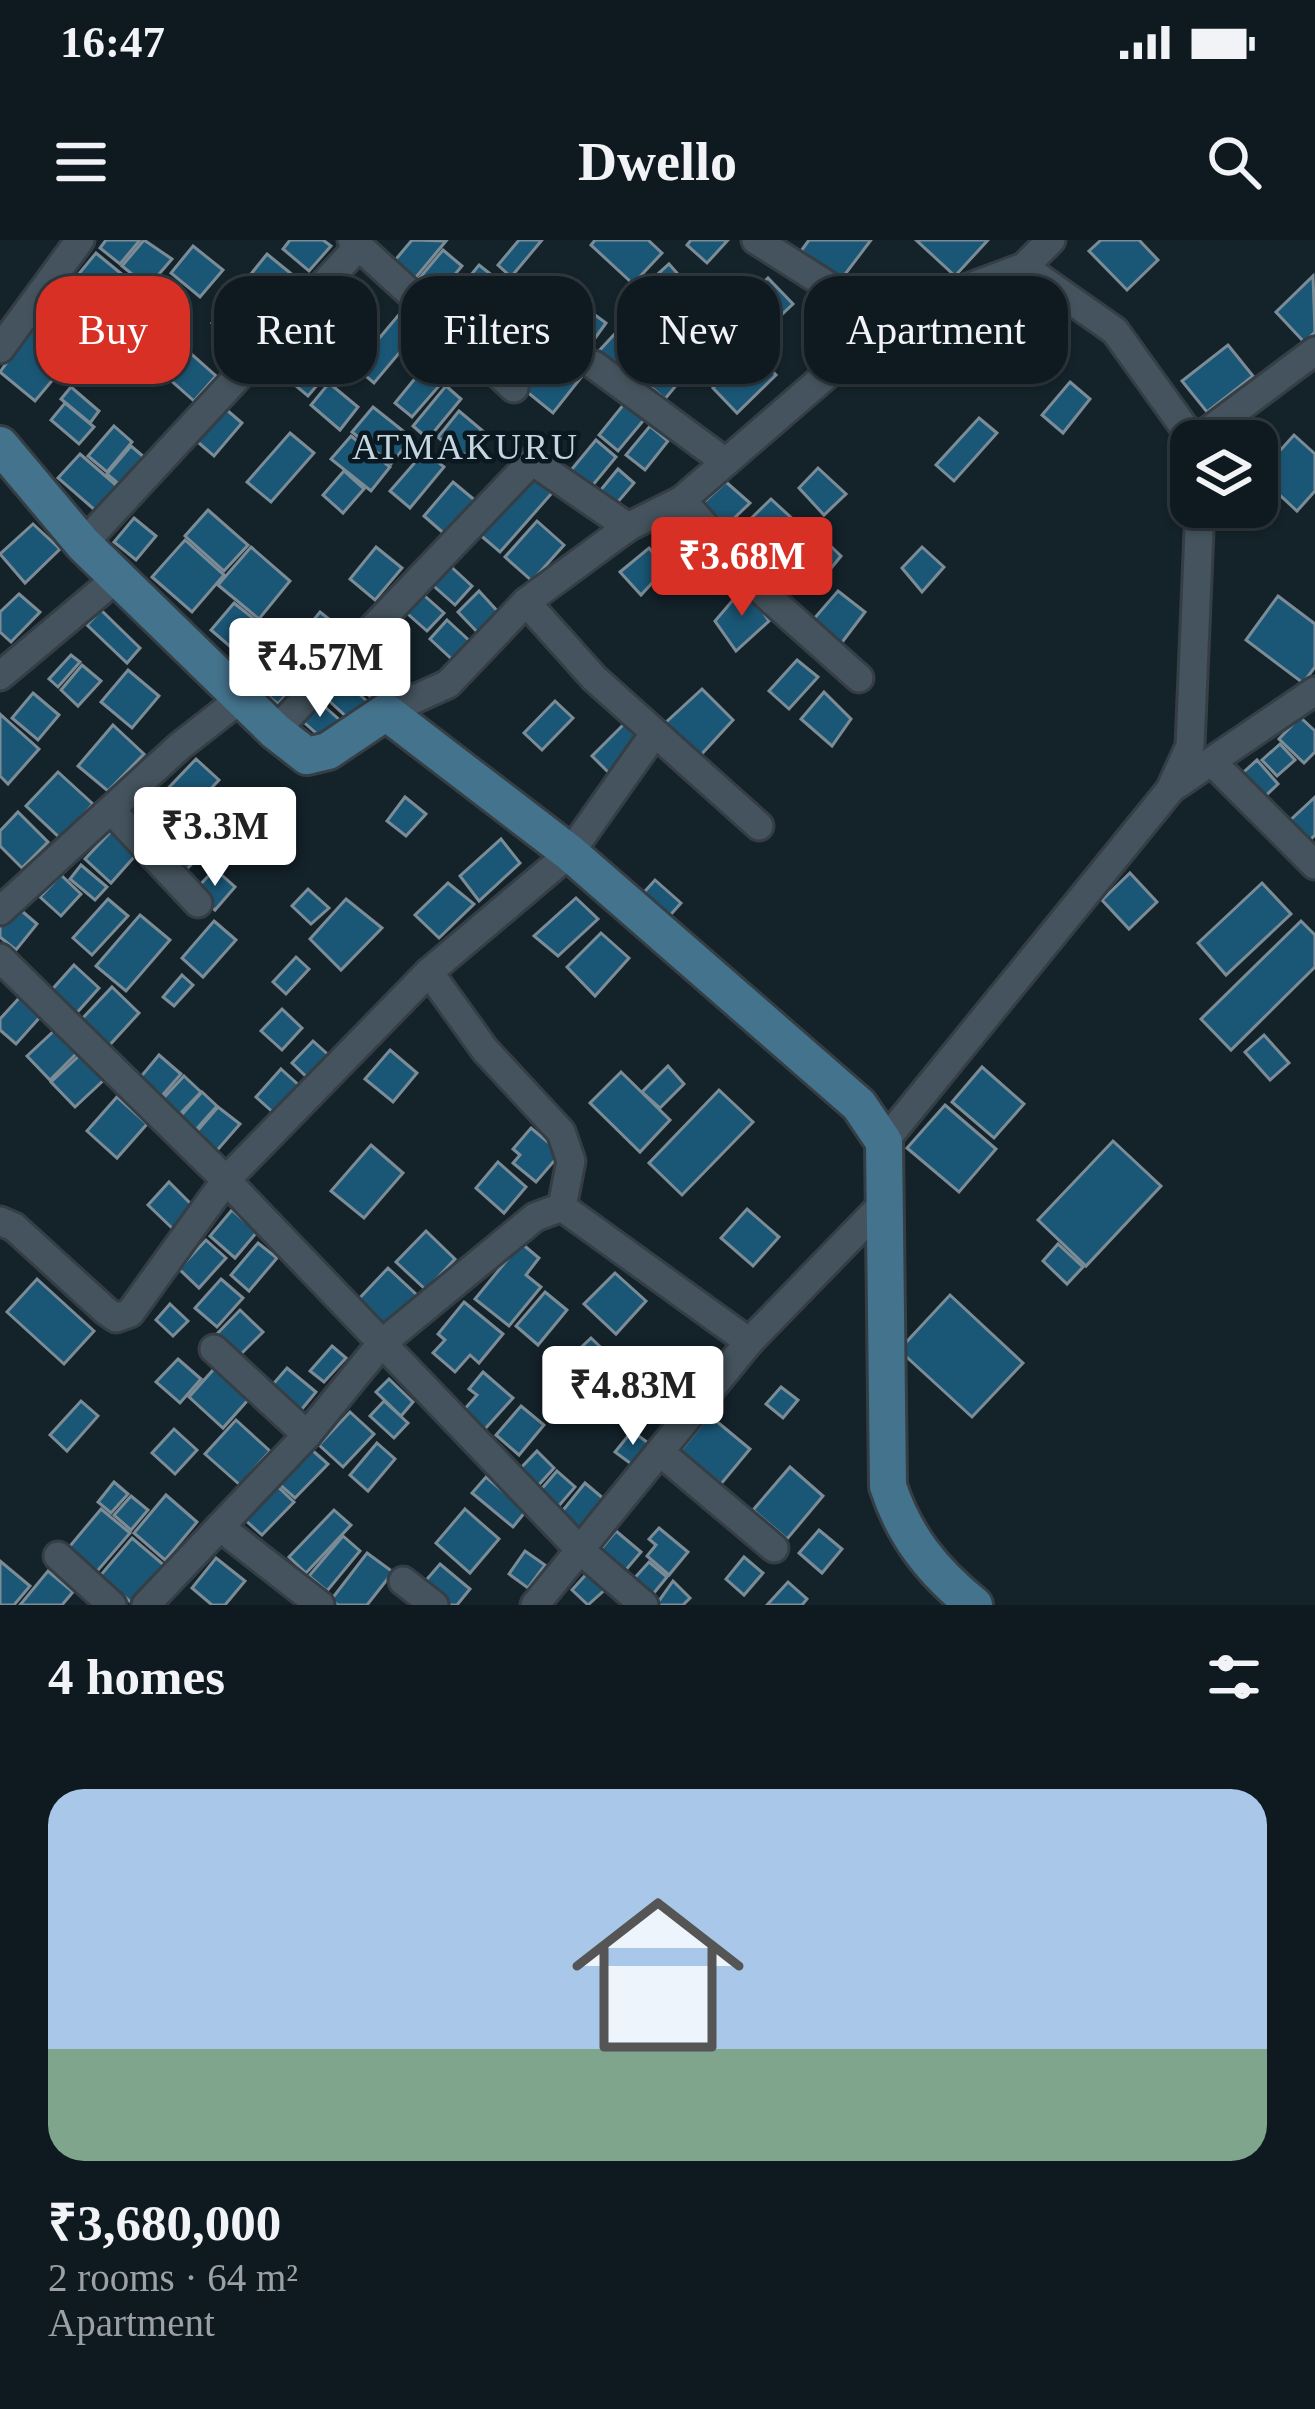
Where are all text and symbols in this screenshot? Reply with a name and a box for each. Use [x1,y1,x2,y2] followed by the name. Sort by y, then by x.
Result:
[60,17,165,67] text: 16:47
[48,129,114,195] icon: menu
[1201,129,1267,195] icon: search
[578,132,737,192] text: Dwello
[36,276,190,384] chip: Buy
[214,276,377,384] chip: Rent
[401,276,593,384] chip: Filters
[617,276,780,384] chip: New
[804,276,1068,384] chip: Apartment
[1170,420,1278,528] map controls
[1170,420,1278,528] button: layers
[352,427,580,467] district label: ATMAKURU
[644,517,840,619] pin: ₹3.68M
[678,534,806,577] text: ₹3.68M
[222,618,418,720] pin: ₹4.57M
[256,635,384,678] text: ₹4.57M
[131,787,299,889] pin: ₹3.3M
[161,804,269,847] text: ₹3.3M
[535,1346,731,1448] pin: ₹4.83M
[569,1363,697,1406] text: ₹4.83M
[1201,1644,1267,1710] icon: filters
[48,1649,225,1705] text: 4 homes
[550,1867,766,2083] icon: home
[48,2195,281,2251] text: ₹3,680,000
[48,2256,298,2299] text: 2 rooms · 64 m²
[48,2301,215,2344] text: Apartment

